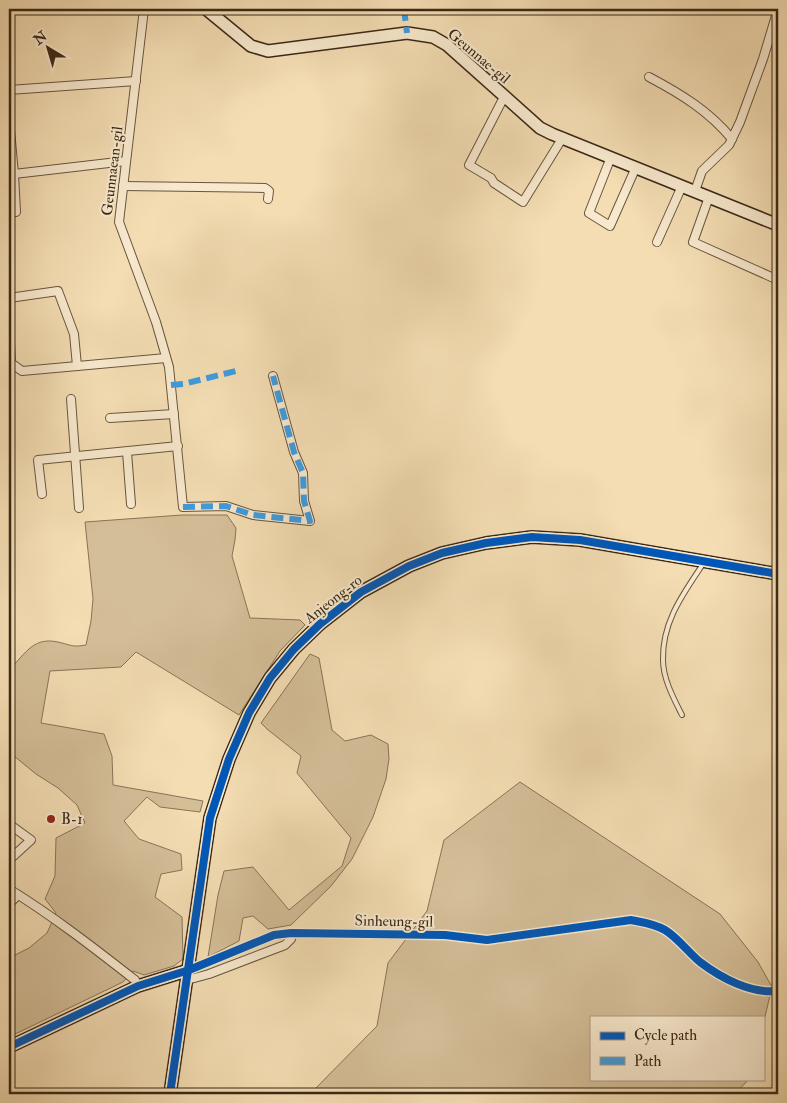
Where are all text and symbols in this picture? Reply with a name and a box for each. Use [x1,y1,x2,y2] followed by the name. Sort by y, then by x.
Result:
[22,22,72,72] north arrow
[443,25,514,88] street label: Geunnae-gil
[29,27,51,49] text: N
[98,125,127,217] street label: Geunnaean-gil
[300,571,366,629] street label: Anjeong-ro
[61,810,83,829] place label: B-1
[45,813,57,825] marker: B-1
[355,911,434,932] street label: Sinheung-gil
[590,1016,764,1080] legend
[634,1026,697,1046] text: Cycle path
[634,1052,661,1071] text: Path

